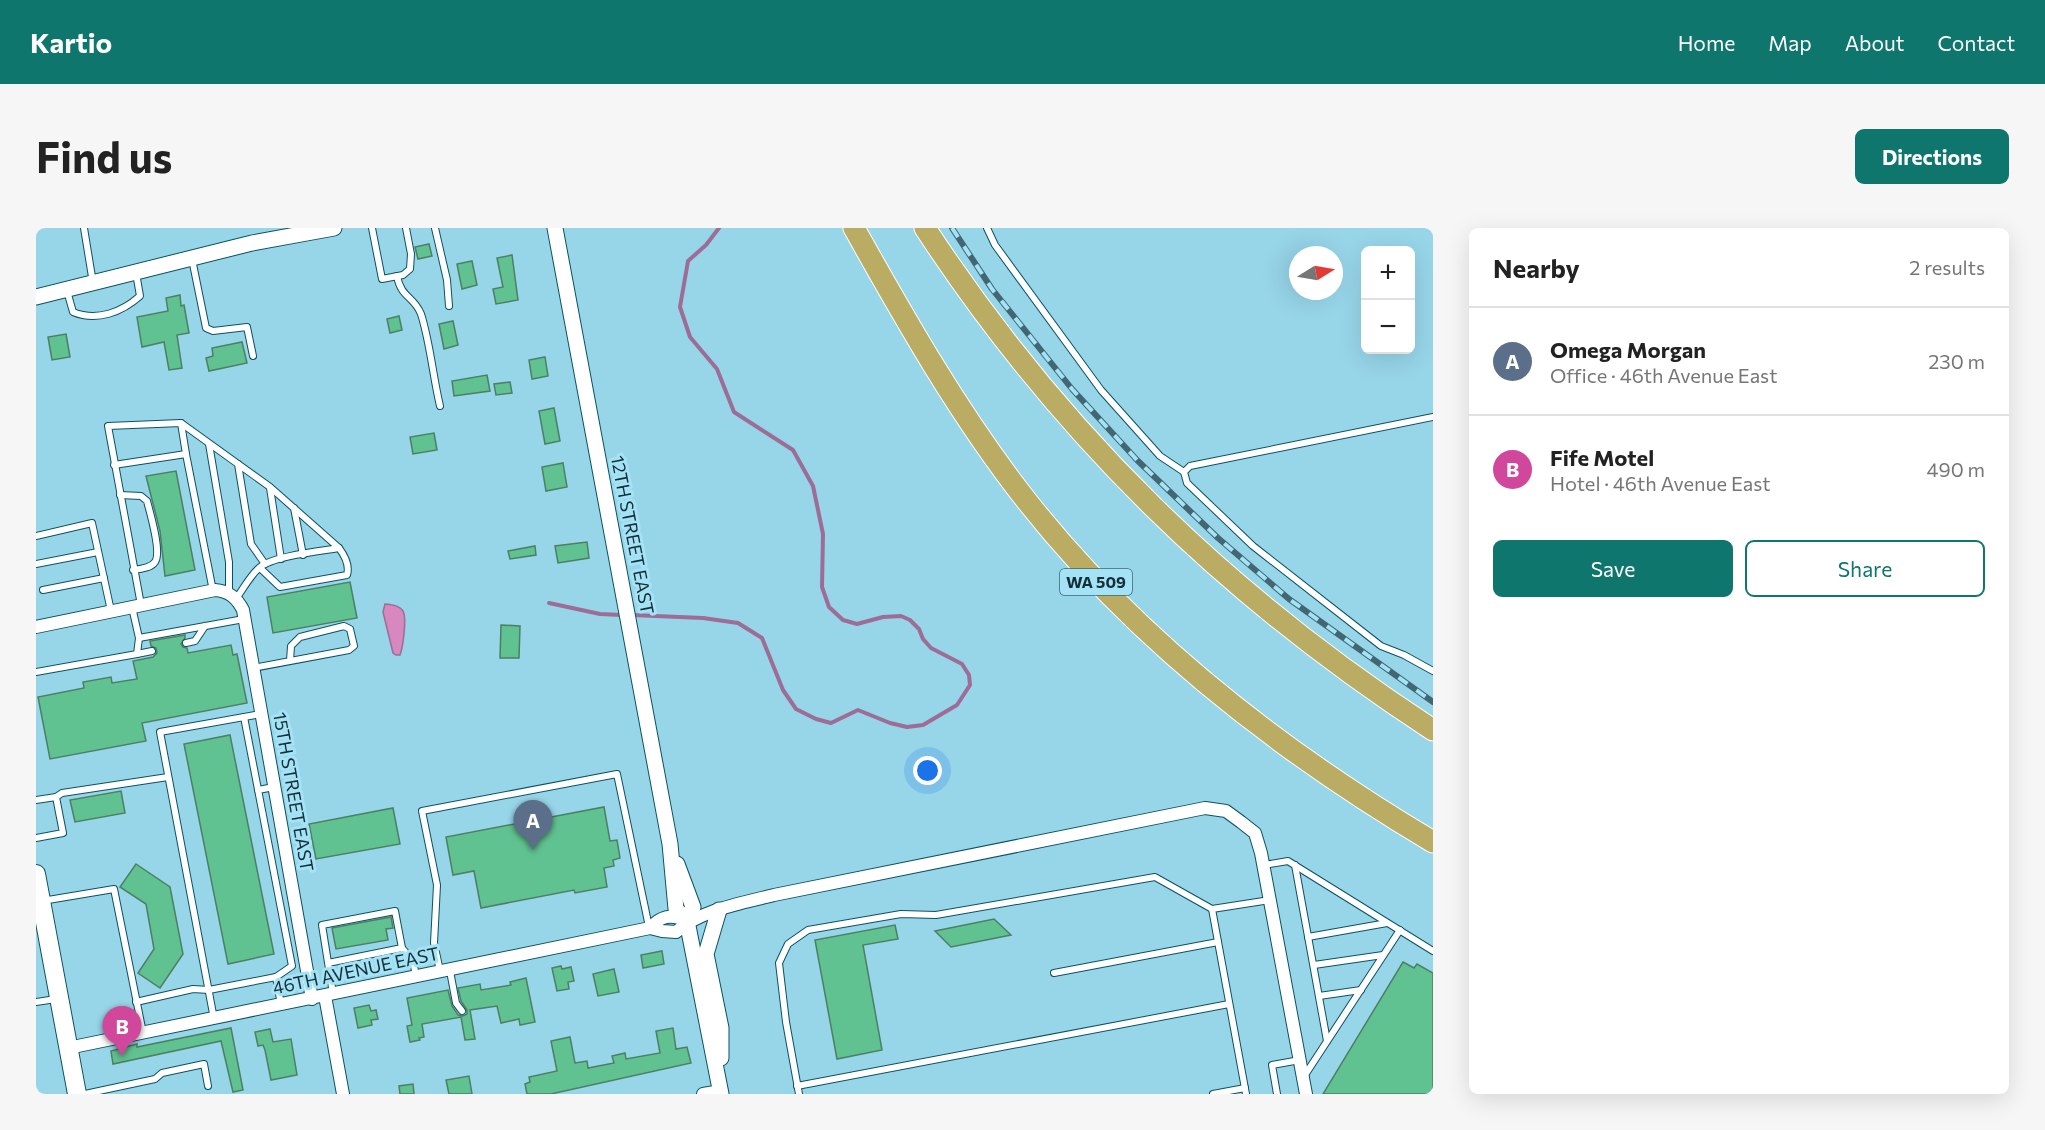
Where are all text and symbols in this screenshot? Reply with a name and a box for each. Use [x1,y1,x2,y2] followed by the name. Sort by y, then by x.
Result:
[30,25,112,59] text: Kartio
[1678,30,1735,55] text: Home
[1768,30,1812,55] text: Map
[1845,30,1904,55] text: About
[1937,30,2015,55] text: Contact
[1855,129,2009,184] button: Directions
[36,130,172,182] text: Find us
[1289,246,1343,300] north arrow
[1361,246,1415,354] map controls
[1361,246,1415,300] button: +
[1493,252,1580,283] text: Nearby
[1909,255,1985,279] text: 2 results
[1361,300,1415,354] button: −
[1550,336,1706,363] text: Omega Morgan
[1505,349,1520,373] text: A
[1928,349,1985,373] text: 230 m
[1550,363,1777,387] text: Office · 46th Avenue East
[1550,444,1654,471] text: Fife Motel
[607,453,659,616] street label: 12TH STREET EAST
[1506,457,1519,481] text: B
[1927,457,1985,481] text: 490 m
[1550,471,1771,495] text: Hotel · 46th Avenue East
[1493,540,1733,597] button: Save
[1745,540,1985,597] button: Share
[1060,569,1132,595] road number: WA 509
[269,710,319,873] street label: 15TH STREET EAST
[913,756,942,785] your location
[514,800,552,850] pin: A
[271,942,441,998] street label: 46TH AVENUE EAST
[102,1006,142,1056] pin: B

